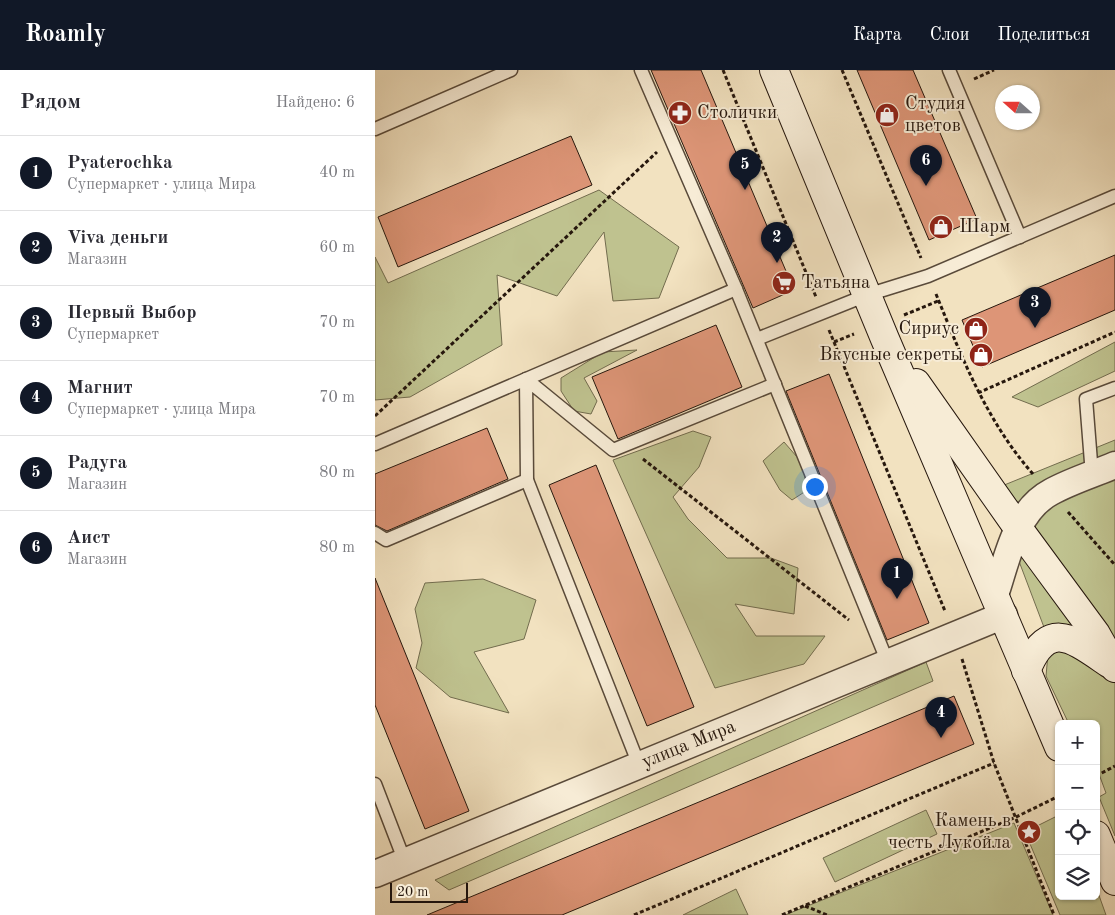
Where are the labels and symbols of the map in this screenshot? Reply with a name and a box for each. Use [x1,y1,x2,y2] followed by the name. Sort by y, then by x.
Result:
[995,85,1040,130] north arrow
[905,95,965,136] place label: Студия цветов
[667,100,693,126] pharmacy icon: Столички
[874,102,900,128] shop icon: Студия цветов
[697,104,777,123] place label: Столички
[910,145,942,186] pin: 6
[729,149,761,190] pin: 5
[928,214,954,240] shop icon: Шарм
[959,218,1010,237] place label: Шарм
[761,222,793,263] pin: 2
[771,270,797,296] supermarket icon: Татьяна
[801,274,871,293] place label: Татьяна
[1019,287,1051,328] pin: 3
[963,316,989,342] shop icon: Сириус
[899,320,959,339] place label: Сириус
[968,342,994,368] shop icon: Вкусные секреты
[819,346,963,365] place label: Вкусные секреты
[802,474,828,500] your location
[881,558,913,599] pin: 1
[925,697,957,738] pin: 4
[639,717,739,772] street label: улица Мира
[888,812,1012,853] place label: Камень в честь Лукойла
[1016,819,1042,845] place icon: Камень в честь Лукойла
[390,880,467,903] scale bar

